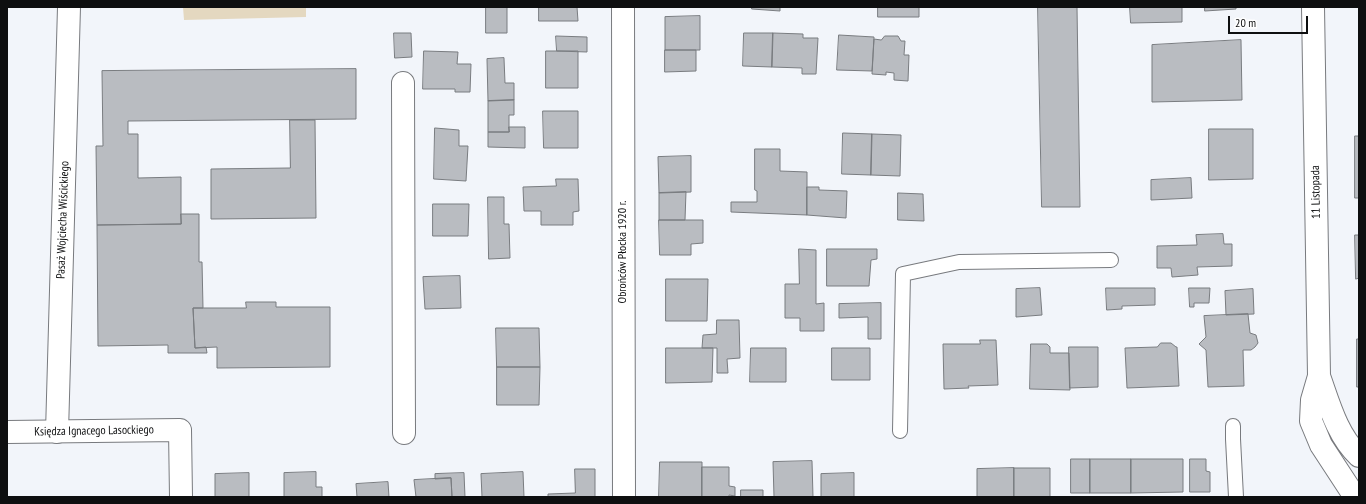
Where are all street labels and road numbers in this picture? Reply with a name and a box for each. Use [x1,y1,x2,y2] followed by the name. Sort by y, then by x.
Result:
[54,161,72,279] street label: Pasaż Wojciecha Wiścickiego
[1308,165,1324,219] street label: 11 Listopada
[616,201,630,303] street label: Obrońców Płocka 1920 r.
[34,423,154,439] street label: Księdza Ignacego Lasockiego

